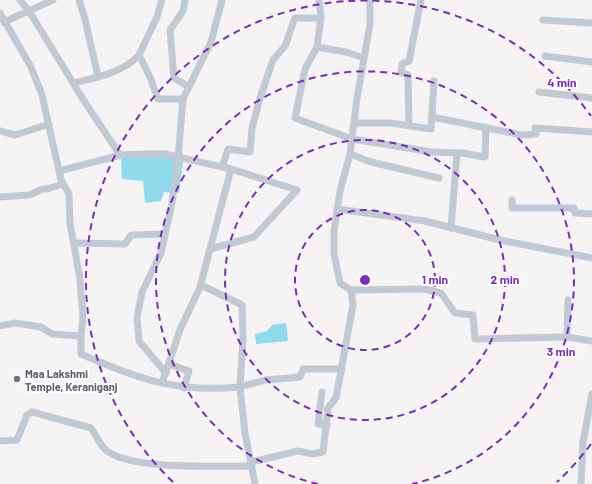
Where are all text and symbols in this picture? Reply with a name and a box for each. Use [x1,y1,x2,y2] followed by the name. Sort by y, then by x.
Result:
[547,75,577,89] text: 4 min
[422,272,448,286] text: 1 min
[491,272,519,286] text: 2 min
[358,273,372,287] centre of rings
[547,344,575,358] text: 3 min
[25,367,118,393] place label: Maa Lakshmi Temple, Keraniganj
[12,374,22,384] marker: Maa Lakshmi Temple, Keraniganj

